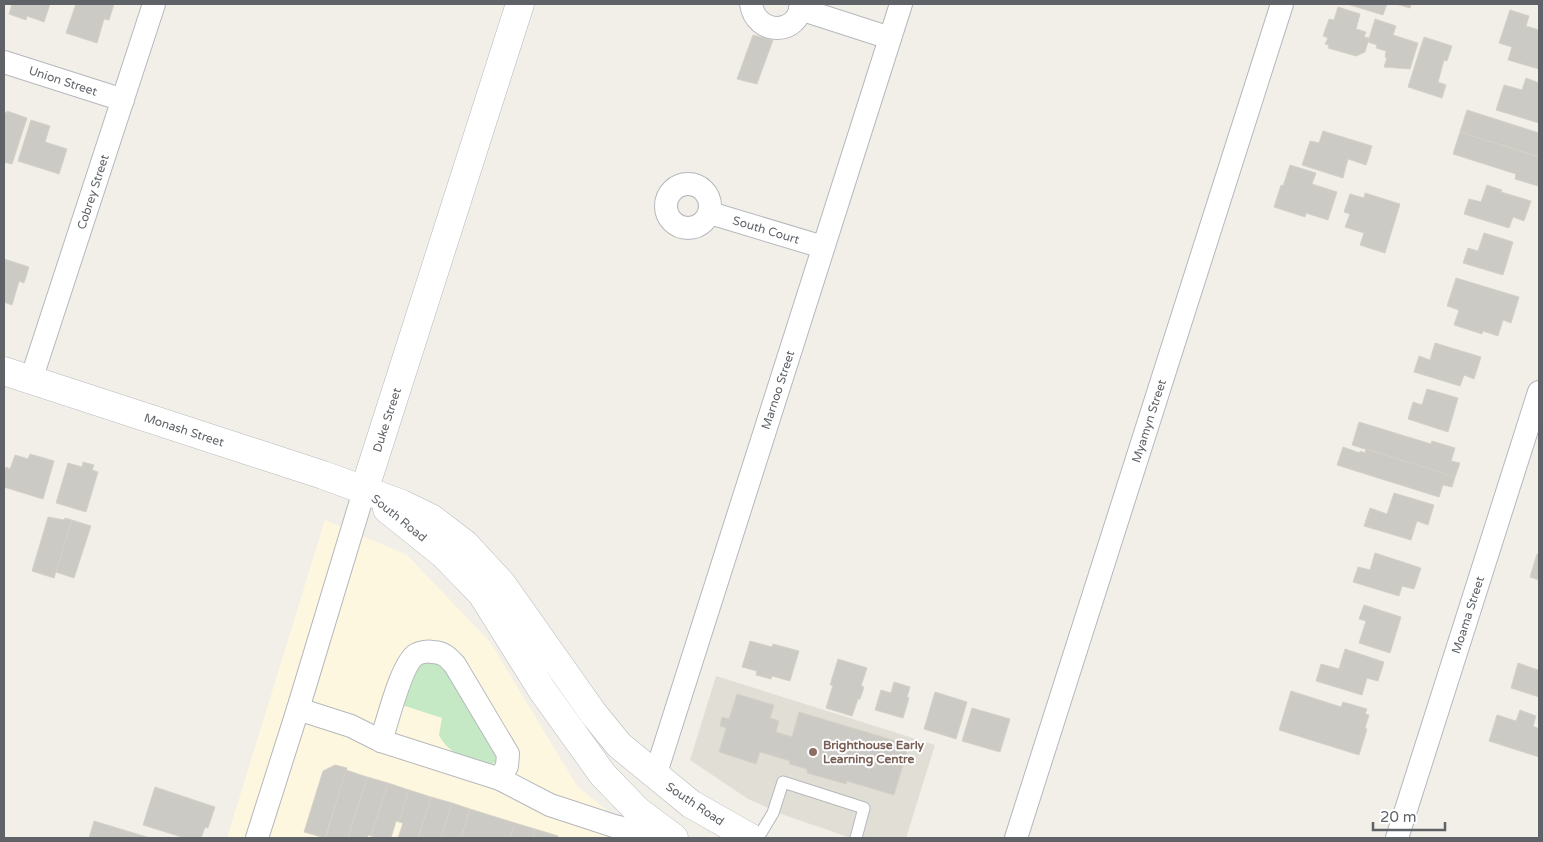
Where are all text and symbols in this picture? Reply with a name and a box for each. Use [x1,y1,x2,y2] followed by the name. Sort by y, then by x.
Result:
[27,63,99,99] street label: Union Street
[74,152,112,231] street label: Cobrey Street
[731,213,801,247] street label: South Court
[759,348,797,431] street label: Marnoo Street
[1129,377,1169,464] street label: Myamyn Street
[370,386,404,454] street label: Duke Street
[142,410,226,450] street label: Monash Street
[368,491,430,545] street label: South Road
[1449,574,1487,656] street label: Moama Street
[823,738,925,767] place label: Brighthouse Early Learning Centre
[807,746,819,758] marker: Brighthouse Early Learning Centre
[663,779,727,829] street label: South Road
[1373,800,1446,832] scale bar
[1380,808,1417,826] text: 20 m

